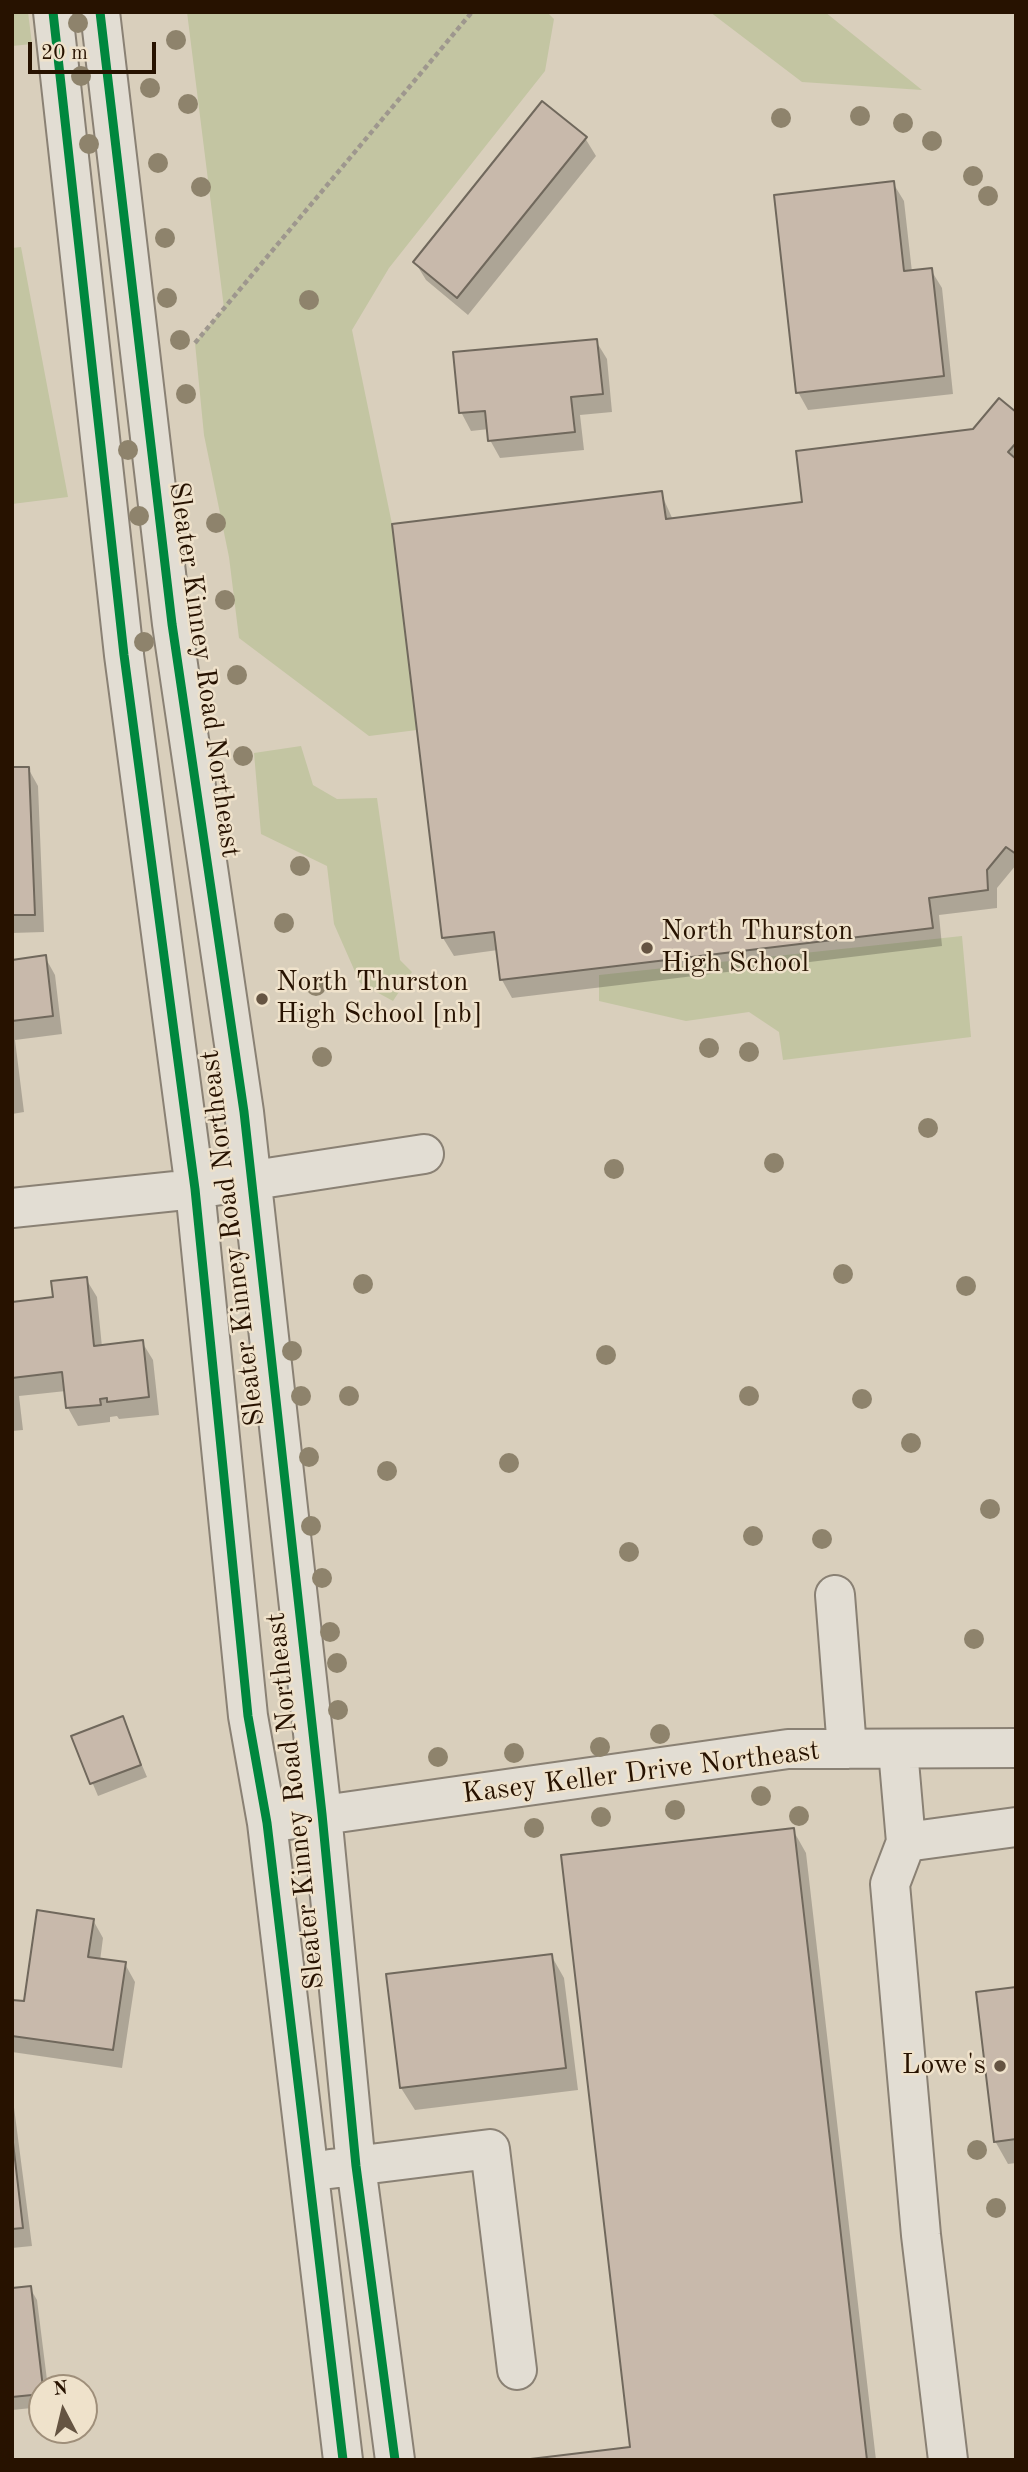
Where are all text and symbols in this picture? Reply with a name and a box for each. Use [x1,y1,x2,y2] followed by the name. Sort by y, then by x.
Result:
[32,28,159,72] scale bar
[41,43,88,64] text: 20 m
[161,480,247,860] street label: Sleater Kinney Road Northeast
[661,915,853,981] place label: North Thurston High School
[639,940,655,956] marker: North Thurston High School
[276,966,483,1032] place label: North Thurston High School [nb]
[254,991,270,1007] marker: North Thurston High School [nb]
[193,1048,273,1428] street label: Sleater Kinney Road Northeast
[259,1611,333,1991] street label: Sleater Kinney Road Northeast
[460,1734,822,1812] street label: Kasey Keller Drive Northeast
[902,2049,986,2083] place label: Lowe's
[992,2058,1008,2074] marker: Lowe's
[28,2374,98,2444] north arrow
[52,2379,69,2400] text: N

